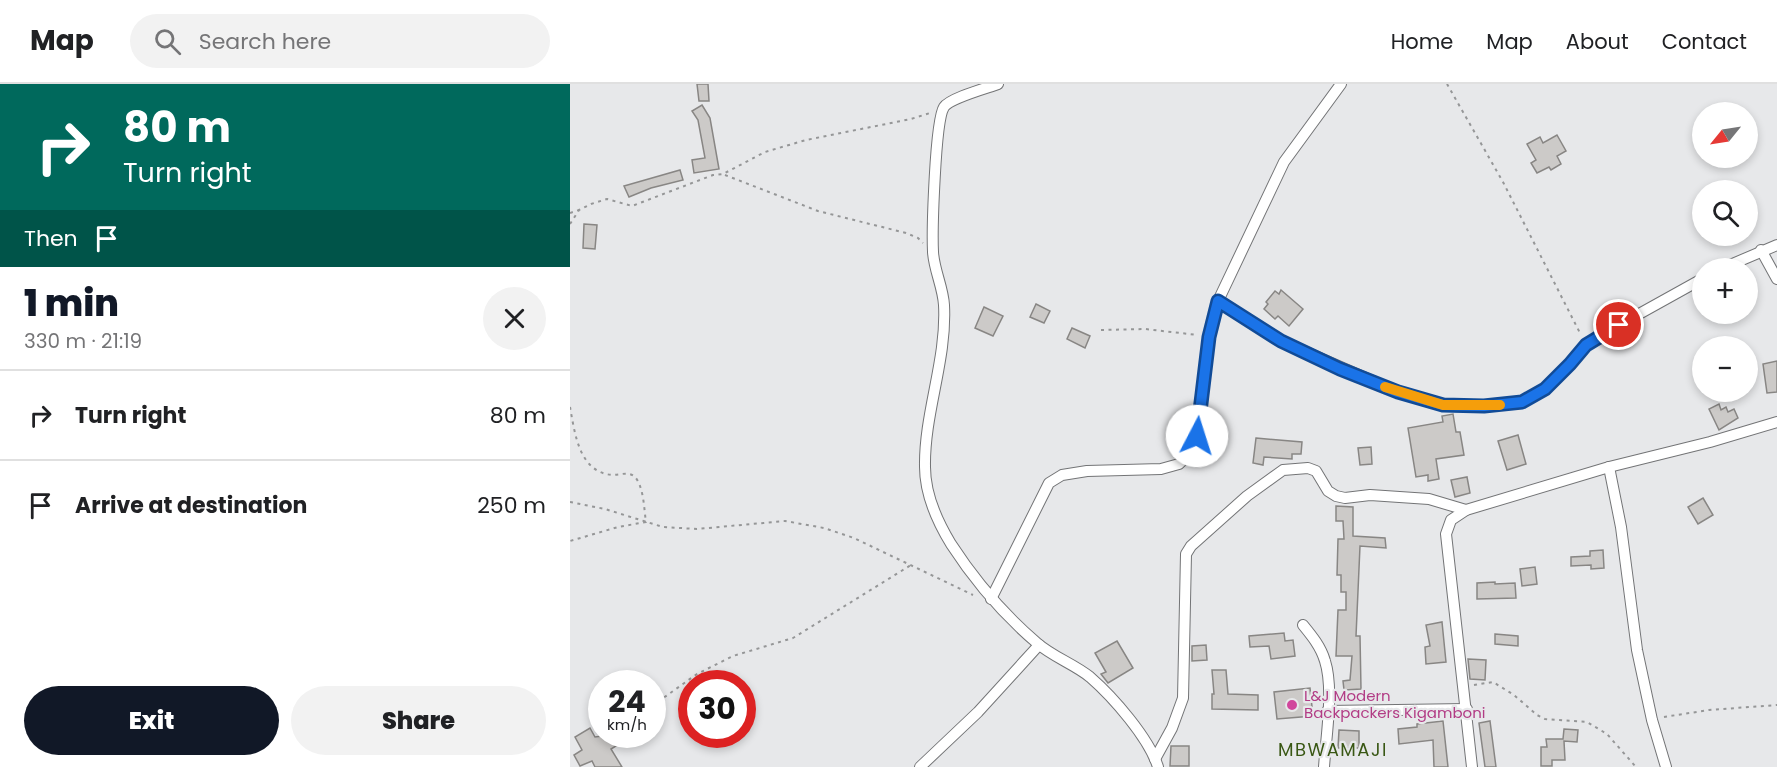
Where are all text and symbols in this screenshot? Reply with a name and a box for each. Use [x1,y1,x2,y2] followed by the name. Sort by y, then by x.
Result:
[130,14,550,68] search box
[30,21,94,60] text: Map
[151,25,184,58] icon: search
[199,26,331,57] text: Search here
[1391,27,1453,56] text: Home
[1486,27,1533,56] text: Map
[1566,27,1629,56] text: About
[1662,27,1747,56] text: Contact
[123,98,231,157] text: 80 m
[1692,102,1758,168] north arrow
[1692,102,1758,402] map controls
[24,108,102,186] icon: right
[123,154,252,191] text: Turn right
[1692,180,1758,246] button: search
[90,222,123,255] icon: arrive
[24,223,78,254] text: Then
[1692,258,1758,324] button: +
[24,278,119,329] text: 1 min
[483,287,546,350] button: close
[1593,299,1644,350] pin
[1602,308,1635,341] icon: arrive
[24,327,142,355] text: 330 m · 21:19
[1692,336,1758,402] button: −
[24,399,57,432] icon: right
[75,400,186,431] text: Turn right
[490,400,546,431] text: 80 m
[1165,404,1229,468] position arrow
[24,489,57,522] icon: arrive
[75,490,307,521] text: Arrive at destination
[477,490,546,521] text: 250 m
[678,670,756,748] speed limit sign: 30
[608,680,646,723] text: 24
[1304,685,1485,723] place label: L&J Modern Backpackers Kigamboni
[24,686,279,755] button: Exit
[291,686,546,755] button: Share
[1285,698,1299,712] marker: L&J Modern Backpackers Kigamboni
[607,714,647,735] text: km/h
[1278,737,1388,762] district label: MBWAMAJI

